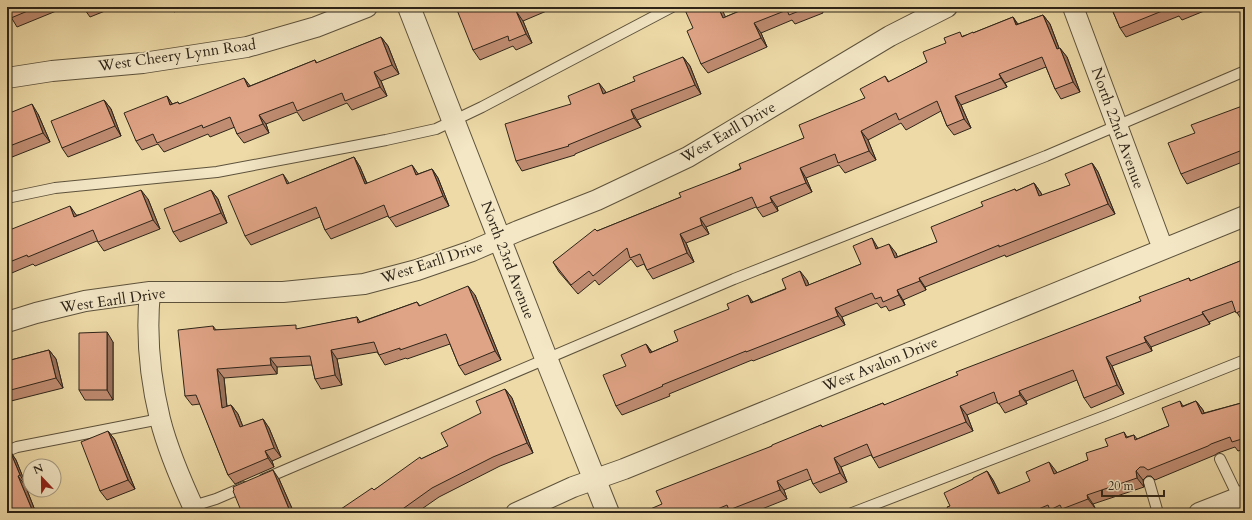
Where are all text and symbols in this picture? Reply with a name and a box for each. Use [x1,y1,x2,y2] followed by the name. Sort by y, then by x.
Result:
[96,34,257,76] street label: West Cheery Lynn Road
[1087,64,1149,192] street label: North 22nd Avenue
[676,97,779,168] street label: West Earll Drive
[476,198,540,322] street label: North 23rd Avenue
[377,236,486,288] street label: West Earll Drive
[58,283,167,317] street label: West Earll Drive
[818,332,941,397] street label: West Avalon Drive
[22,458,62,498] north arrow
[31,460,46,478] text: N
[1102,472,1164,498] scale bar
[1108,478,1135,494] text: 20 m

